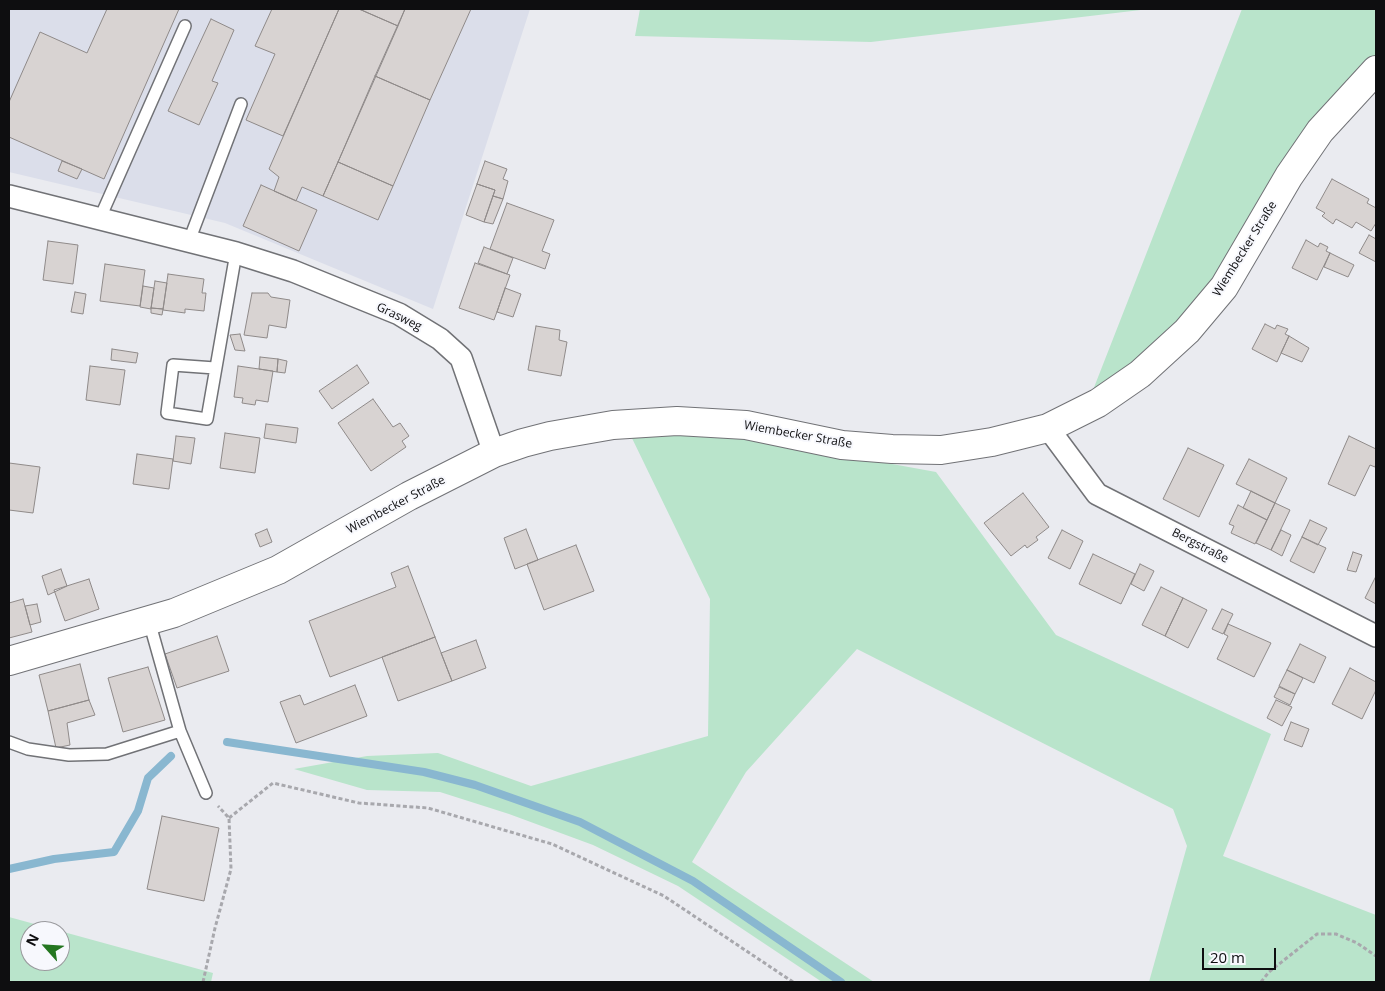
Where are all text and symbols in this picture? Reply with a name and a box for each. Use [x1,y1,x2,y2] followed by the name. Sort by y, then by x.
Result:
[1210,199,1280,299] street label: Wiembecker Straße
[374,300,424,334] street label: Grasweg
[743,418,853,452] street label: Wiembecker Straße
[344,473,448,537] street label: Wiembecker Straße
[1169,526,1231,566] street label: Bergstraße
[20,921,70,971] north arrow
[21,930,43,949] text: N
[1205,938,1279,970] scale bar
[1210,947,1245,967] text: 20 m

